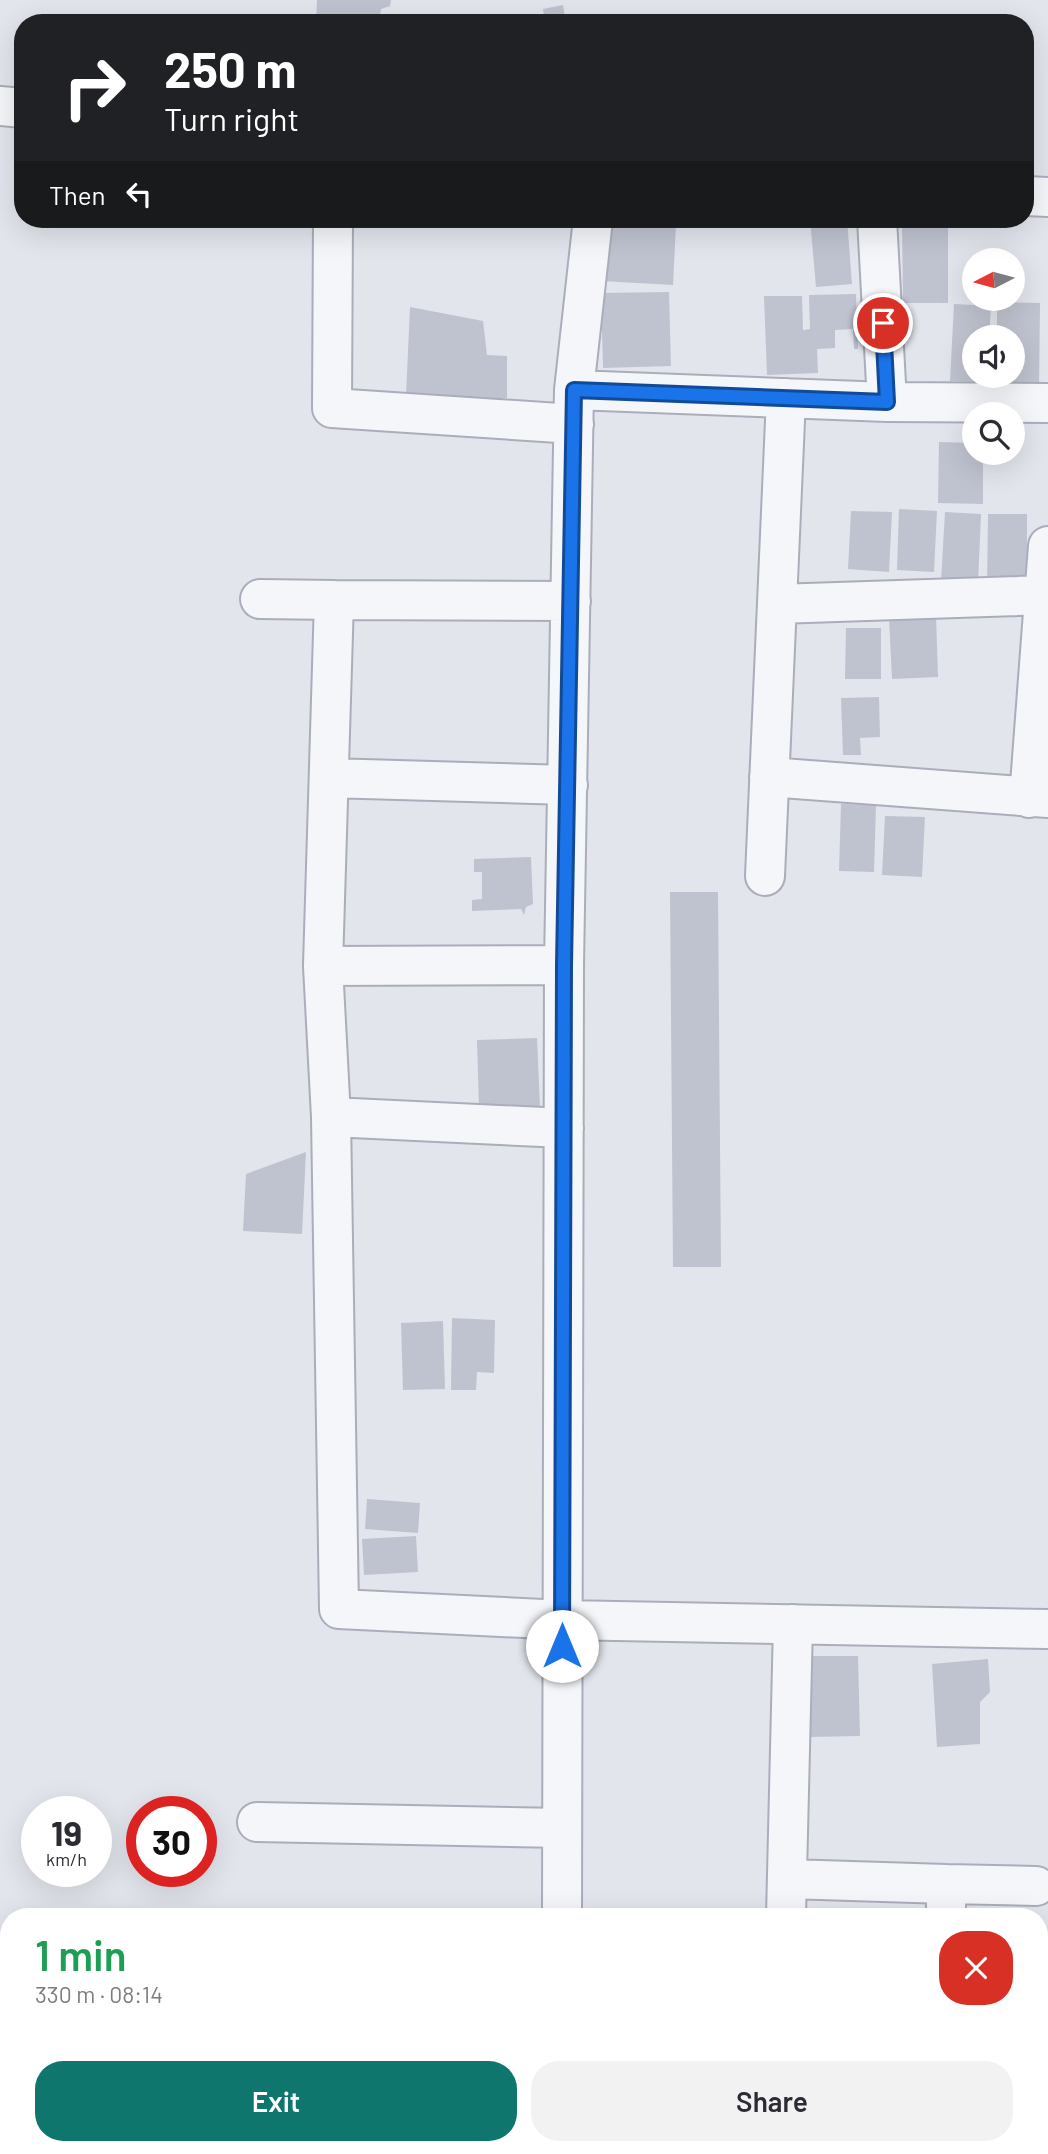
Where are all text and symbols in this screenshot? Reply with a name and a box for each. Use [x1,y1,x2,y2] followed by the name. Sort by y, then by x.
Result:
[164,39,297,98] text: 250 m
[49,42,140,133] icon: right
[164,99,299,137] text: Turn right
[120,175,158,213] icon: left
[49,179,106,210] text: Then
[962,248,1026,312] north arrow
[962,248,1025,465] map controls
[853,293,913,353] pin
[864,304,902,342] icon: arrive
[962,325,1025,388] button: sound
[962,402,1025,465] button: search
[525,1609,599,1683] position arrow
[126,1796,217,1887] speed limit sign: 30
[51,1811,82,1853] text: 19
[46,1848,87,1870] text: km/h
[35,1929,127,1979] text: 1 min
[939,1931,1013,2005] button: close
[35,1980,163,2008] text: 330 m · 08:14
[35,2061,517,2141] button: Exit
[531,2061,1013,2141] button: Share

